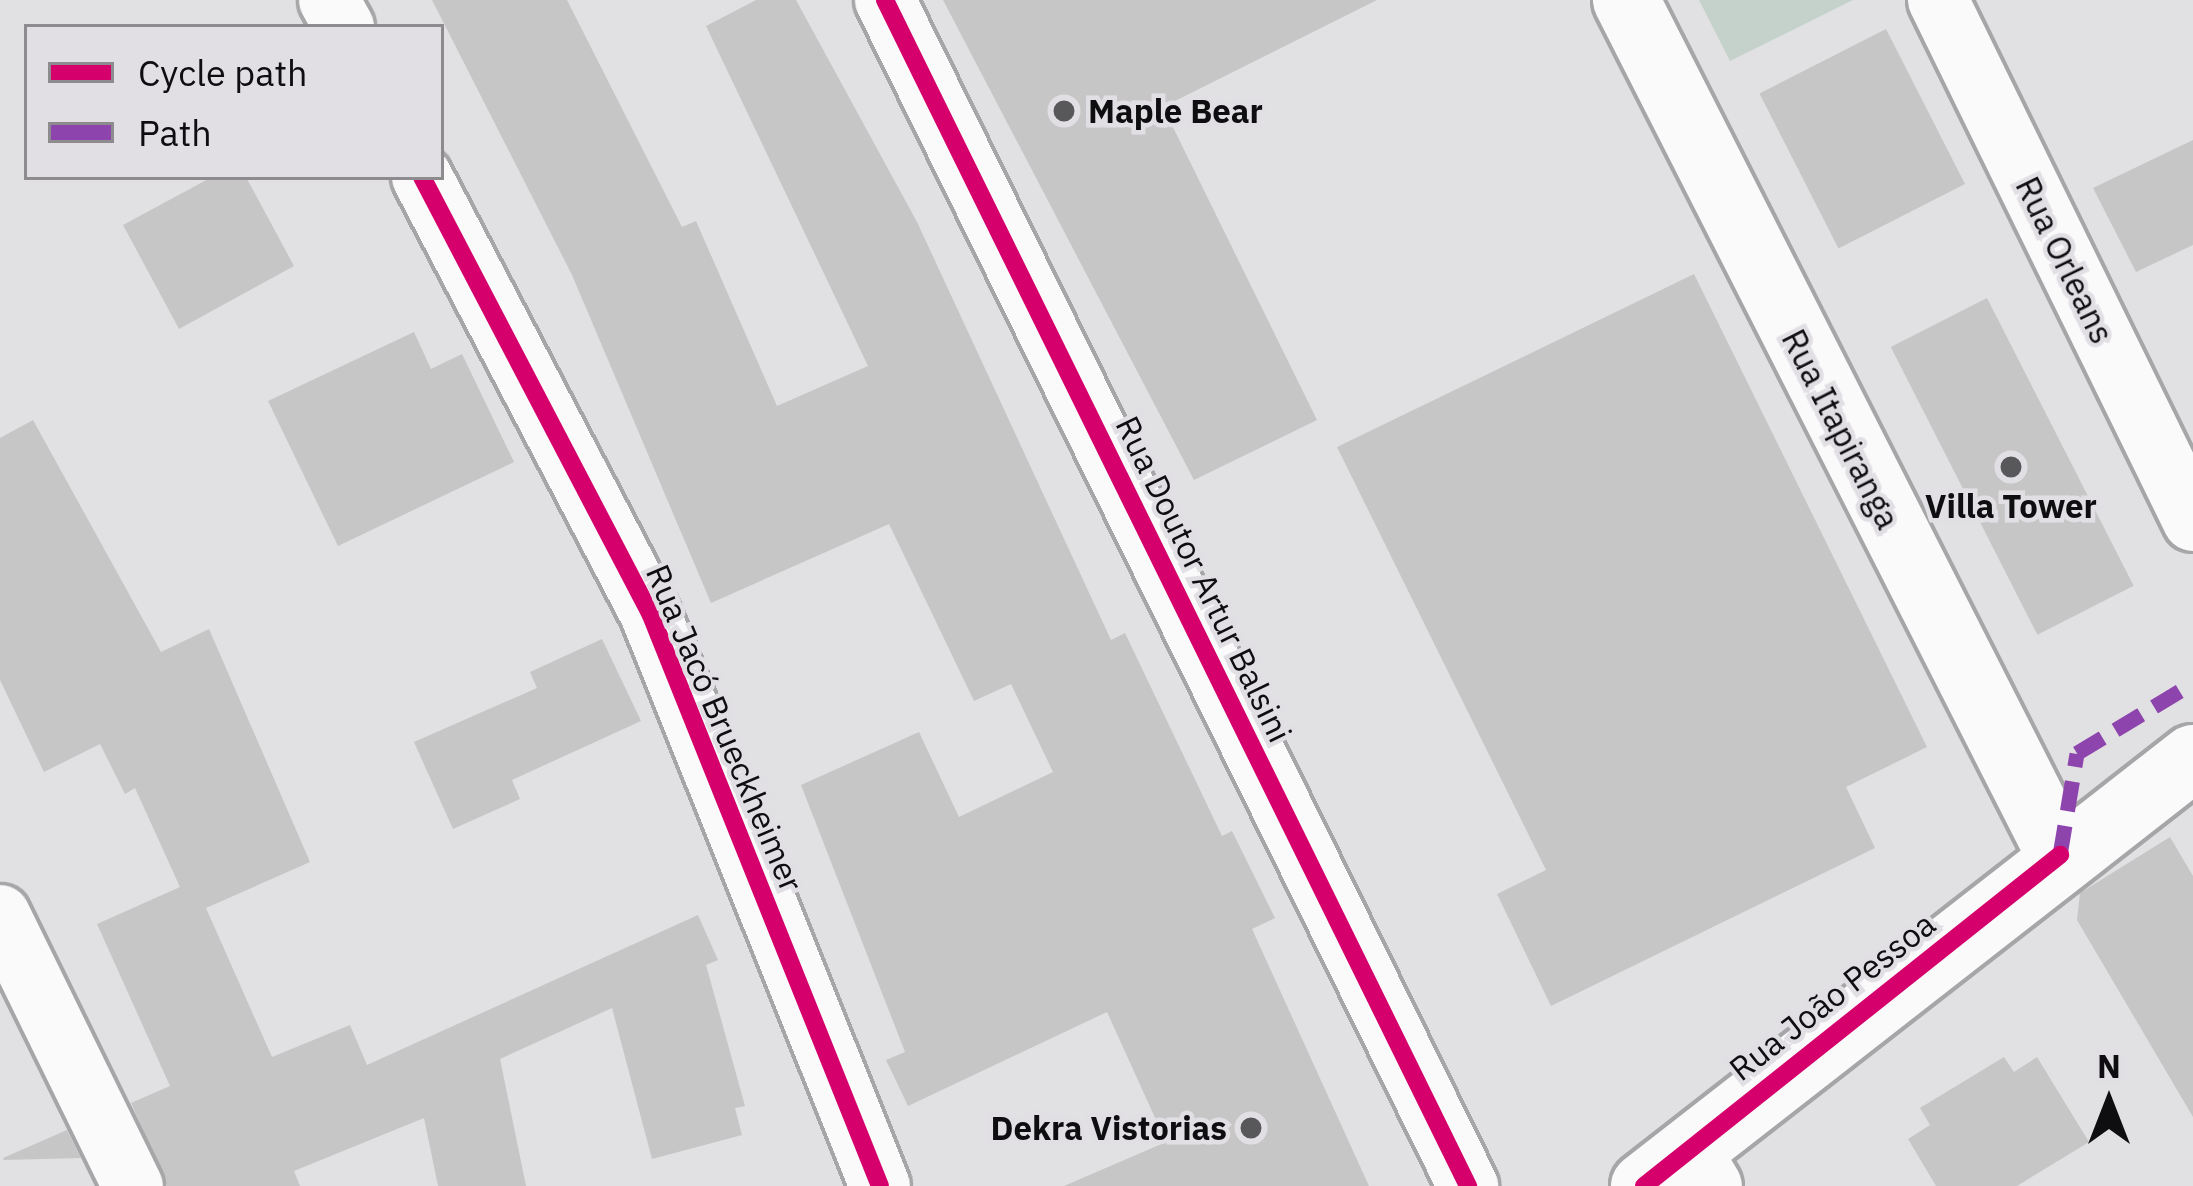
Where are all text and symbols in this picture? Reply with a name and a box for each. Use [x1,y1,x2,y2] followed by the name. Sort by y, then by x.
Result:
[24,24,444,180] legend
[138,49,308,96] text: Cycle path
[1088,91,1263,131] place label: Maple Bear
[1051,98,1077,124] marker: Maple Bear
[138,109,212,156] text: Path
[2008,170,2122,350] street label: Rua Orleans
[1774,323,1908,535] street label: Rua Itapiranga
[1108,410,1300,748] street label: Rua Doutor Artur Balsini
[1998,454,2024,480] marker: Villa Tower
[1925,486,2097,526] place label: Villa Tower
[638,559,812,897] street label: Rua Jacó Brueckheimer
[1721,903,1943,1089] street label: Rua João Pessoa
[2049,1042,2169,1162] north arrow
[2097,1044,2121,1087] text: N
[990,1108,1227,1148] place label: Dekra Vistorias
[1238,1115,1264,1141] marker: Dekra Vistorias

